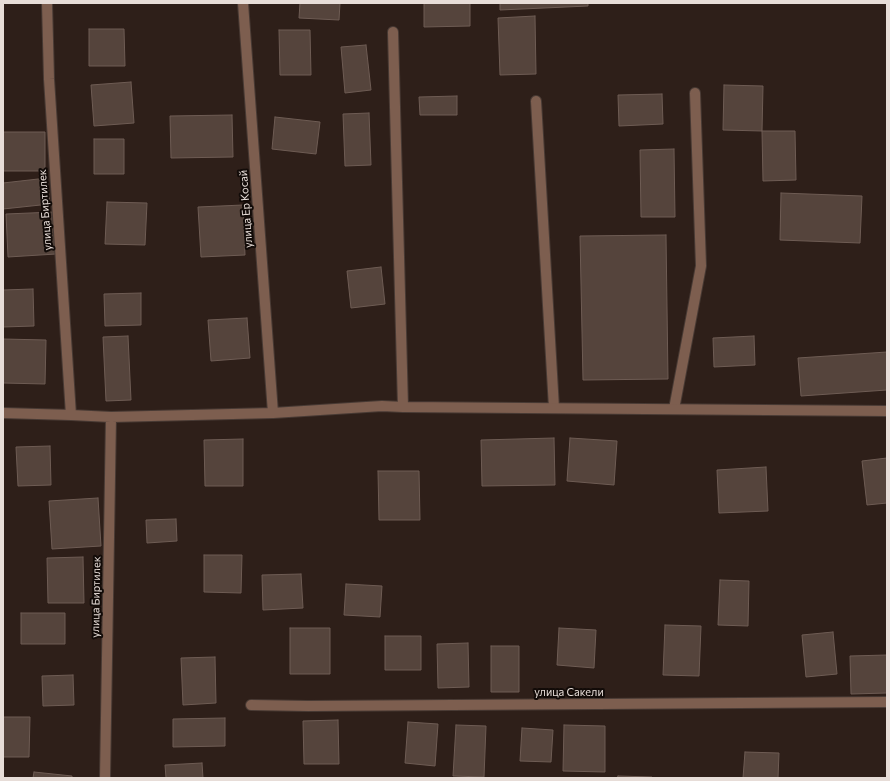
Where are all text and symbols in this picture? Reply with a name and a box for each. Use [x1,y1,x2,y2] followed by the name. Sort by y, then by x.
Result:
[36,169,54,251] street label: улица Биртилек
[237,169,255,249] street label: улица Ер Косай
[89,556,103,638] street label: улица Биртилек
[534,685,604,699] street label: улица Сакели

